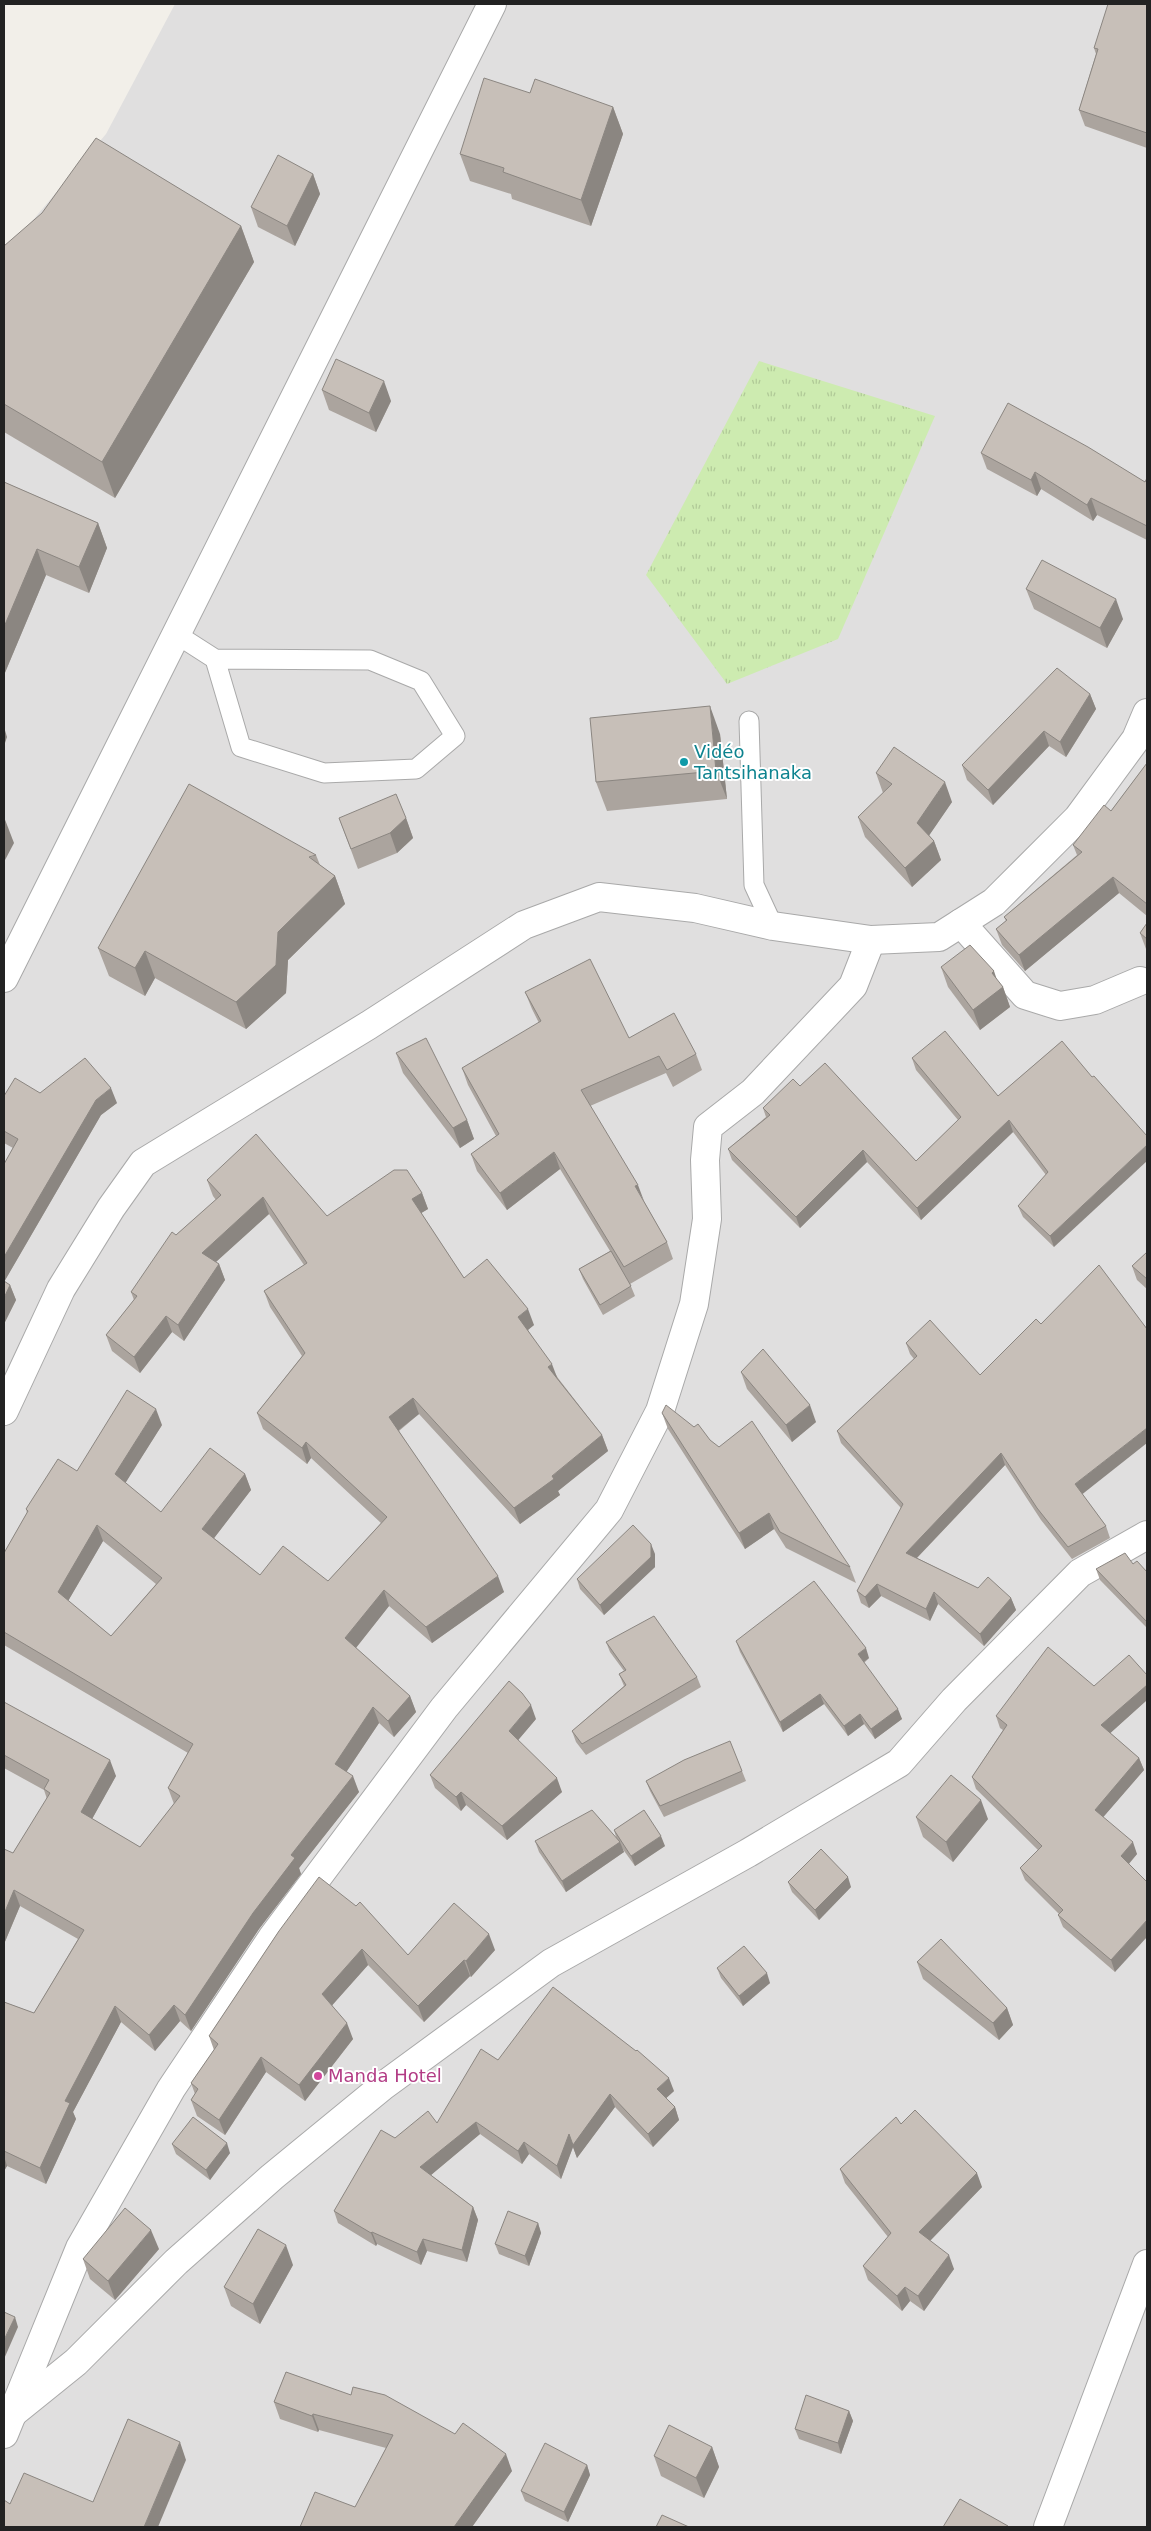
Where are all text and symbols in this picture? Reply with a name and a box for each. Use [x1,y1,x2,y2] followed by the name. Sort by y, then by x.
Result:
[693,741,812,783] place label: Vidéo Tantsihanaka
[678,756,690,768] marker: Vidéo Tantsihanaka
[328,2065,442,2086] place label: Manda Hotel
[312,2070,324,2082] marker: Manda Hotel

